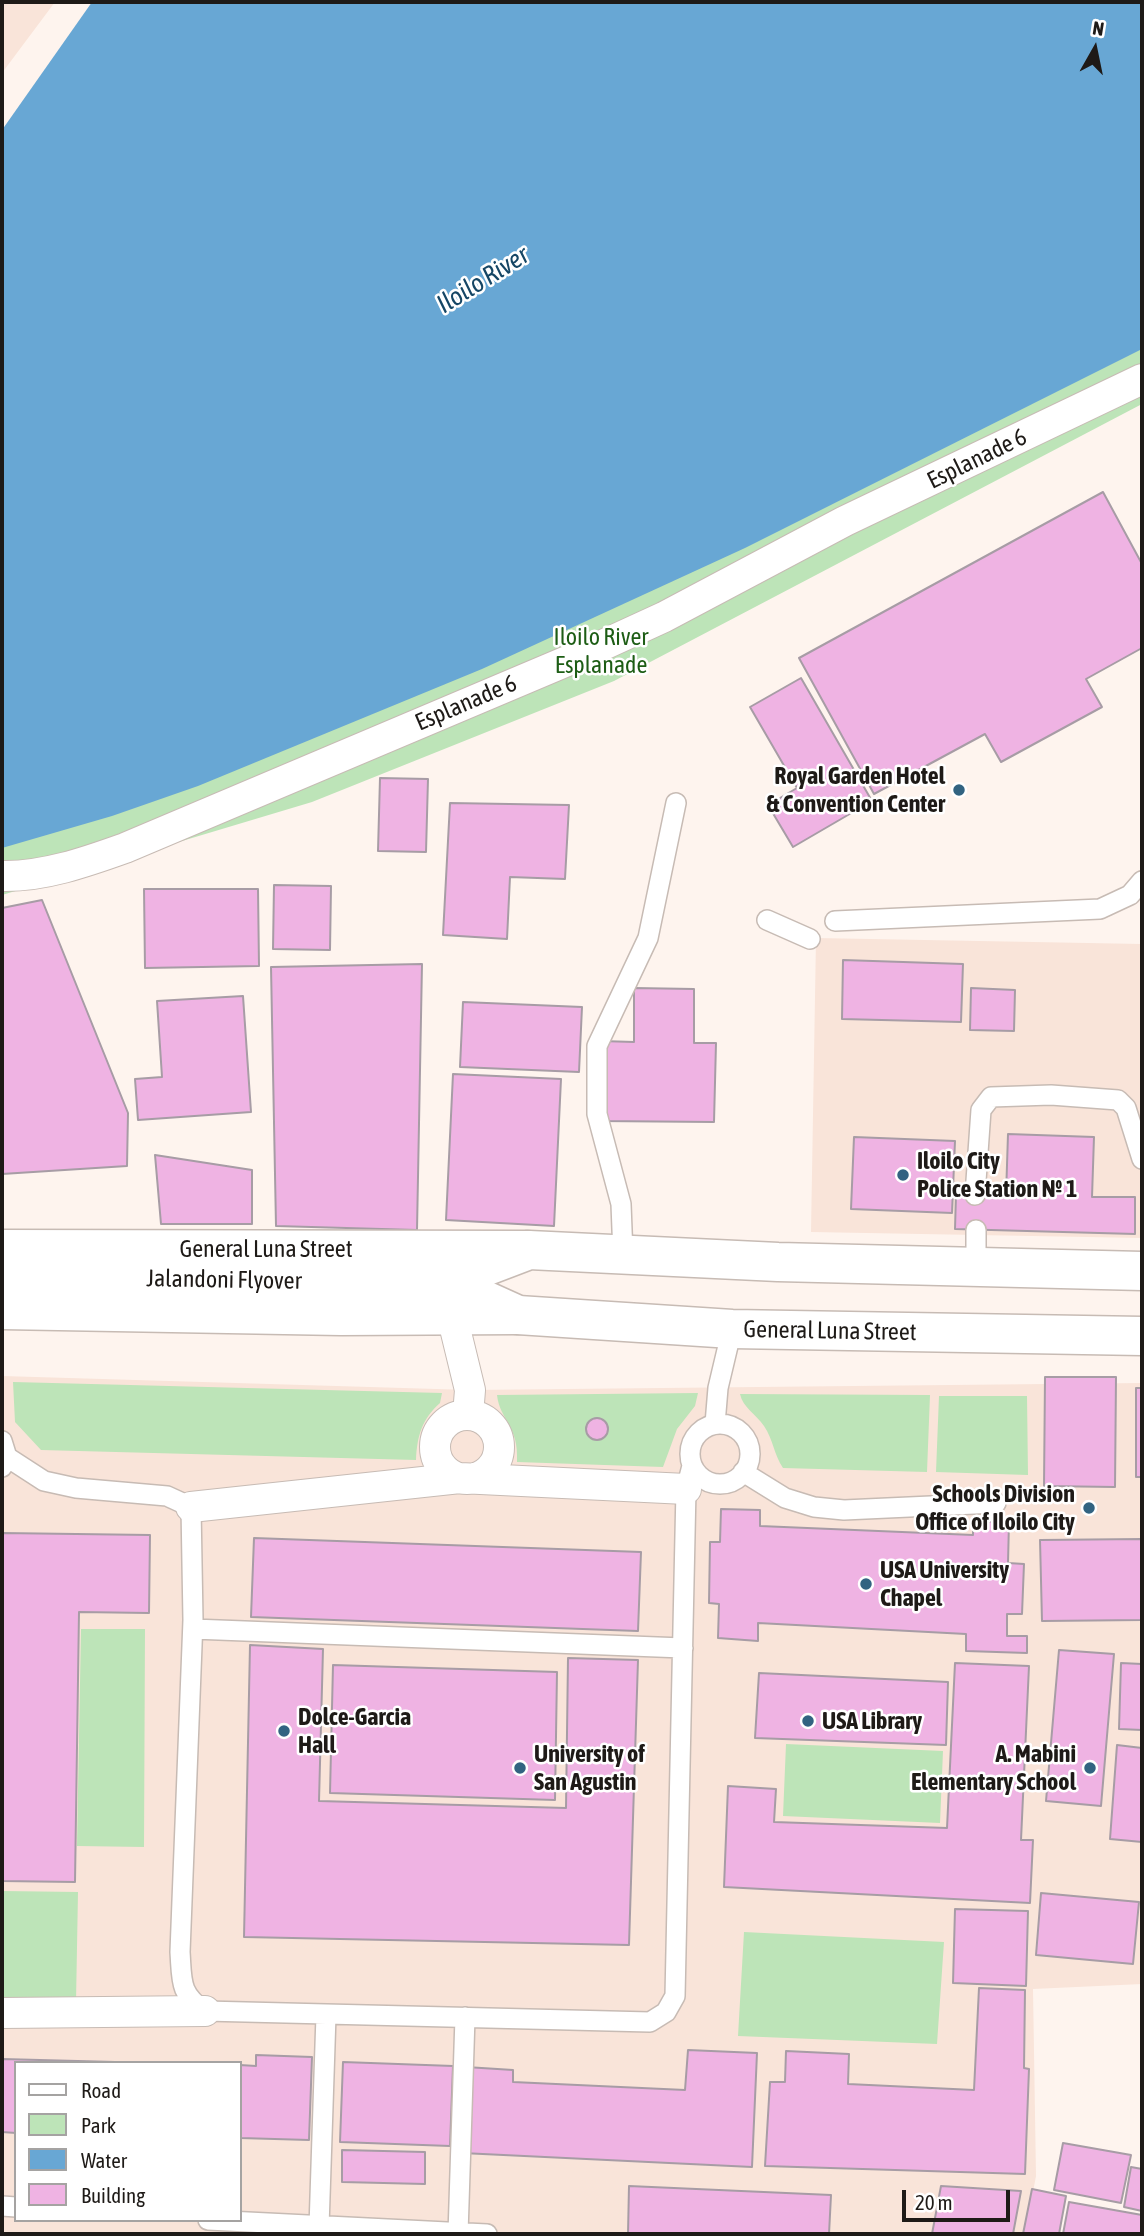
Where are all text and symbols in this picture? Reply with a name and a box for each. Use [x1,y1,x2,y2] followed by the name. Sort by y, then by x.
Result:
[1060,14,1130,84] north arrow
[1091,17,1106,40] text: N
[431,240,535,320] water label: Iloilo River
[922,423,1032,495] street label: Esplanade 6
[554,623,648,679] park label: Iloilo River Esplanade
[411,669,521,737] street label: Esplanade 6
[767,762,945,818] place label: Royal Garden Hotel & Convention Center
[951,782,967,798] marker: Royal Garden Hotel & Convention Center
[917,1147,1077,1203] place label: Iloilo City Police Station № 1
[895,1167,911,1183] marker: Iloilo City Police Station № 1
[179,1235,353,1263] street label: General Luna Street
[146,1264,302,1296] street label: Jalandoni Flyover
[743,1315,917,1347] street label: General Luna Street
[915,1480,1075,1536] place label: Schools Division Office of Iloilo City
[1081,1500,1097,1516] marker: Schools Division Office of Iloilo City
[880,1556,1009,1612] place label: USA University Chapel
[858,1576,874,1592] marker: USA University Chapel
[298,1703,411,1759] place label: Dolce-Garcia Hall
[822,1707,922,1735] place label: USA Library
[800,1713,816,1729] marker: USA Library
[276,1723,292,1739] marker: Dolce-Garcia Hall
[534,1740,645,1796] place label: University of San Agustin
[911,1740,1076,1796] place label: A. Mabini Elementary School
[512,1760,528,1776] marker: University of San Agustin
[1082,1760,1098,1776] marker: A. Mabini Elementary School
[14,2061,242,2222] legend
[81,2078,121,2102] text: Road
[81,2113,116,2137] text: Park
[81,2148,127,2172] text: Water
[906,2176,1014,2220] scale bar
[81,2183,145,2207] text: Building
[915,2190,953,2214] text: 20 m

